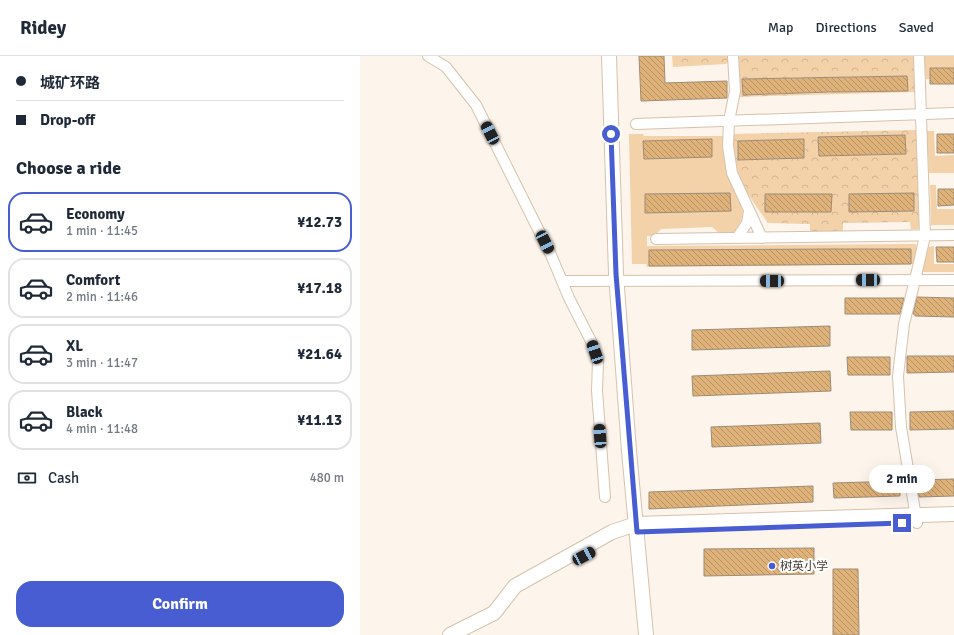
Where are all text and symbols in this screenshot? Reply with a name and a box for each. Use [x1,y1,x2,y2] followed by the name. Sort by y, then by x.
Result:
[20,16,66,40] text: Ridey
[768,19,794,36] text: Map
[816,19,877,36] text: Directions
[899,19,934,36] text: Saved
[40,74,100,92] text: 城矿环路
[40,111,95,129] text: Drop-off
[479,120,501,146] car
[602,125,620,143] route start
[16,157,121,179] text: Choose a ride
[18,204,54,240] icon: car
[66,205,125,223] text: Economy
[297,213,342,231] text: ¥12.73
[66,223,138,239] text: 1 min · 11:45
[534,229,556,255] car
[18,270,54,306] icon: car
[66,271,120,289] text: Comfort
[856,274,880,286] car
[760,275,784,287] car
[297,279,342,297] text: ¥17.18
[66,289,138,305] text: 2 min · 11:46
[18,336,54,372] icon: car
[66,337,83,355] text: XL
[585,339,605,365] car
[297,345,342,363] text: ¥21.64
[66,355,138,371] text: 3 min · 11:47
[18,402,54,438] icon: car
[66,403,103,421] text: Black
[297,411,342,429] text: ¥11.13
[66,421,138,437] text: 4 min · 11:48
[593,424,607,448] car
[869,465,935,493] callout: 2 min
[16,467,38,489] icon: cash
[48,469,79,487] text: Cash
[310,470,344,486] text: 480 m
[886,471,918,487] text: 2 min
[893,514,911,532] route end
[571,545,597,567] car
[780,559,828,574] place label: 树英小学
[767,561,777,571] marker: 树英小学
[16,581,344,627] button: Confirm

